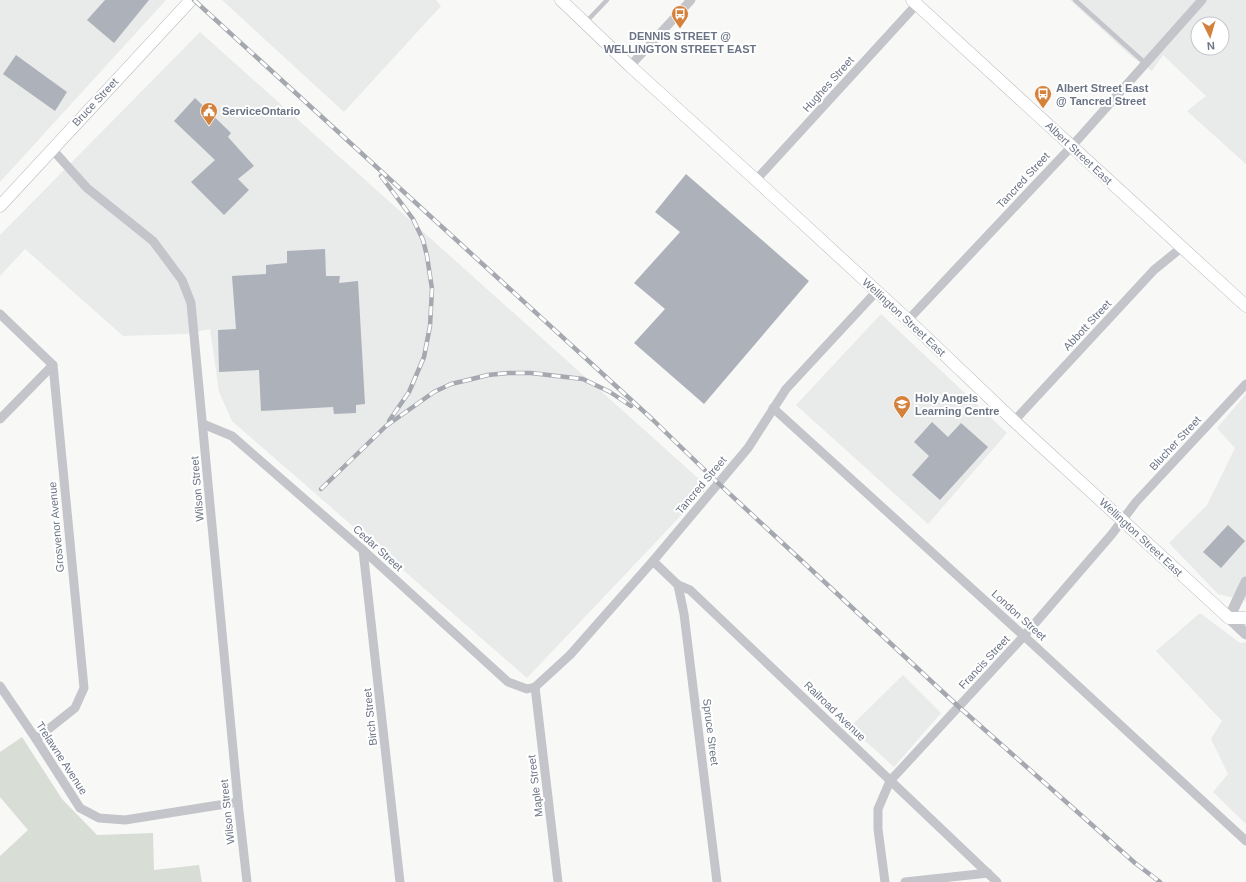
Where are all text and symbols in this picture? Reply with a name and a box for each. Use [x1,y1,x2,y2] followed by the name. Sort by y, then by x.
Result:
[670,4,690,29] bus stop icon: DENNIS STREET @ WELLINGTON STREET EAST
[1190,16,1230,56] north arrow
[604,30,757,55] place label: DENNIS STREET @ WELLINGTON STREET EAST
[1206,40,1215,52] text: N
[800,54,856,114] street label: Hughes Street
[70,76,120,128] street label: Bruce Street
[1056,82,1149,107] place label: Albert Street East @ Tancred Street
[1033,84,1053,109] bus stop icon: Albert Street East @ Tancred Street
[199,101,219,126] public building icon: ServiceOntario
[222,105,301,117] place label: ServiceOntario
[1043,119,1115,187] street label: Albert Street East
[994,150,1052,210] street label: Tancred Street
[860,276,948,358] street label: Wellington Street East
[1061,297,1113,353] street label: Abbott Street
[915,392,999,417] place label: Holy Angels Learning Centre
[892,394,912,419] school or university icon: Holy Angels Learning Centre
[1147,413,1203,473] street label: Blucher Street
[673,454,729,516] street label: Tancred Street
[188,456,206,522] street label: Wilson Street
[46,481,66,573] street label: Grosvenor Avenue
[1097,496,1185,578] street label: Wellington Street East
[351,523,405,573] street label: Cedar Street
[989,587,1049,643] street label: London Street
[956,633,1012,691] street label: Francis Street
[802,679,868,743] street label: Railroad Avenue
[361,688,379,746] street label: Birch Street
[701,698,721,766] street label: Spruce Street
[34,719,90,797] street label: Trelawne Avenue
[525,754,545,818] street label: Maple Street
[218,779,236,845] street label: Wilson Street

